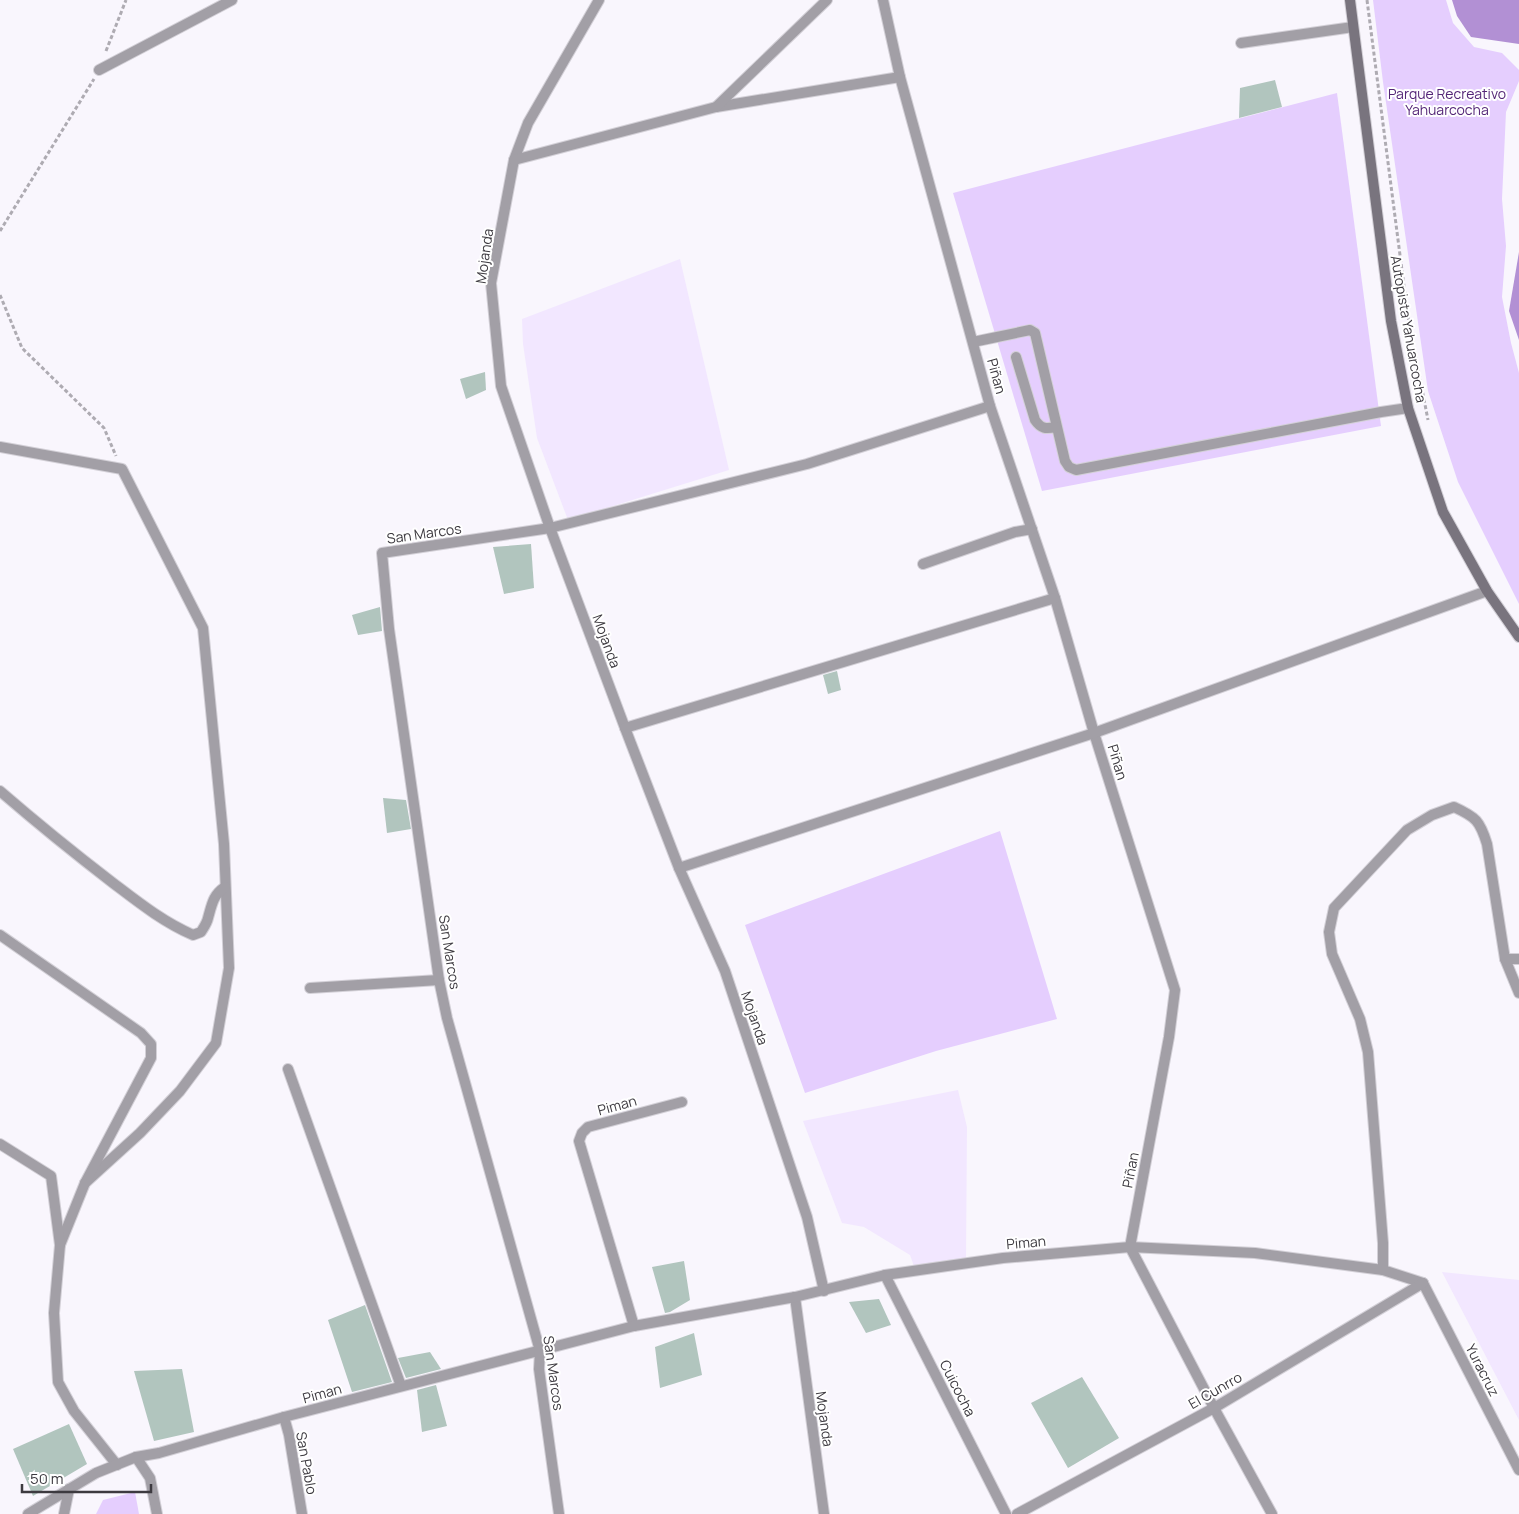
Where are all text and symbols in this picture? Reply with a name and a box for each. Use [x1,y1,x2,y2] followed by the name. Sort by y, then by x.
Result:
[1388,84,1506,119] park label: Parque Recreativo Yahuarcocha
[471,227,497,285] street label: Mojanda
[1387,254,1431,404] street label: Autopista Yahuarcocha
[983,356,1011,396] street label: Piñan
[386,518,462,548] street label: San Marcos
[589,612,625,670] street label: Mojanda
[1104,742,1132,782] street label: Piñan
[435,913,465,991] street label: San Marcos
[737,989,773,1047] street label: Mojanda
[595,1091,639,1119] street label: Piman
[1117,1150,1143,1190] street label: Piñan
[1005,1231,1047,1253] street label: Piman
[539,1335,569,1411] street label: San Marcos
[1462,1340,1504,1400] street label: Yuracruz
[936,1356,980,1420] street label: Cuicocha
[1185,1367,1245,1413] street label: El Cunrro
[300,1379,344,1407] street label: Piman
[812,1390,838,1448] street label: Mojanda
[292,1430,322,1496] street label: San Pablo
[22,1462,151,1494] scale bar
[30,1468,64,1489] text: 50 m

